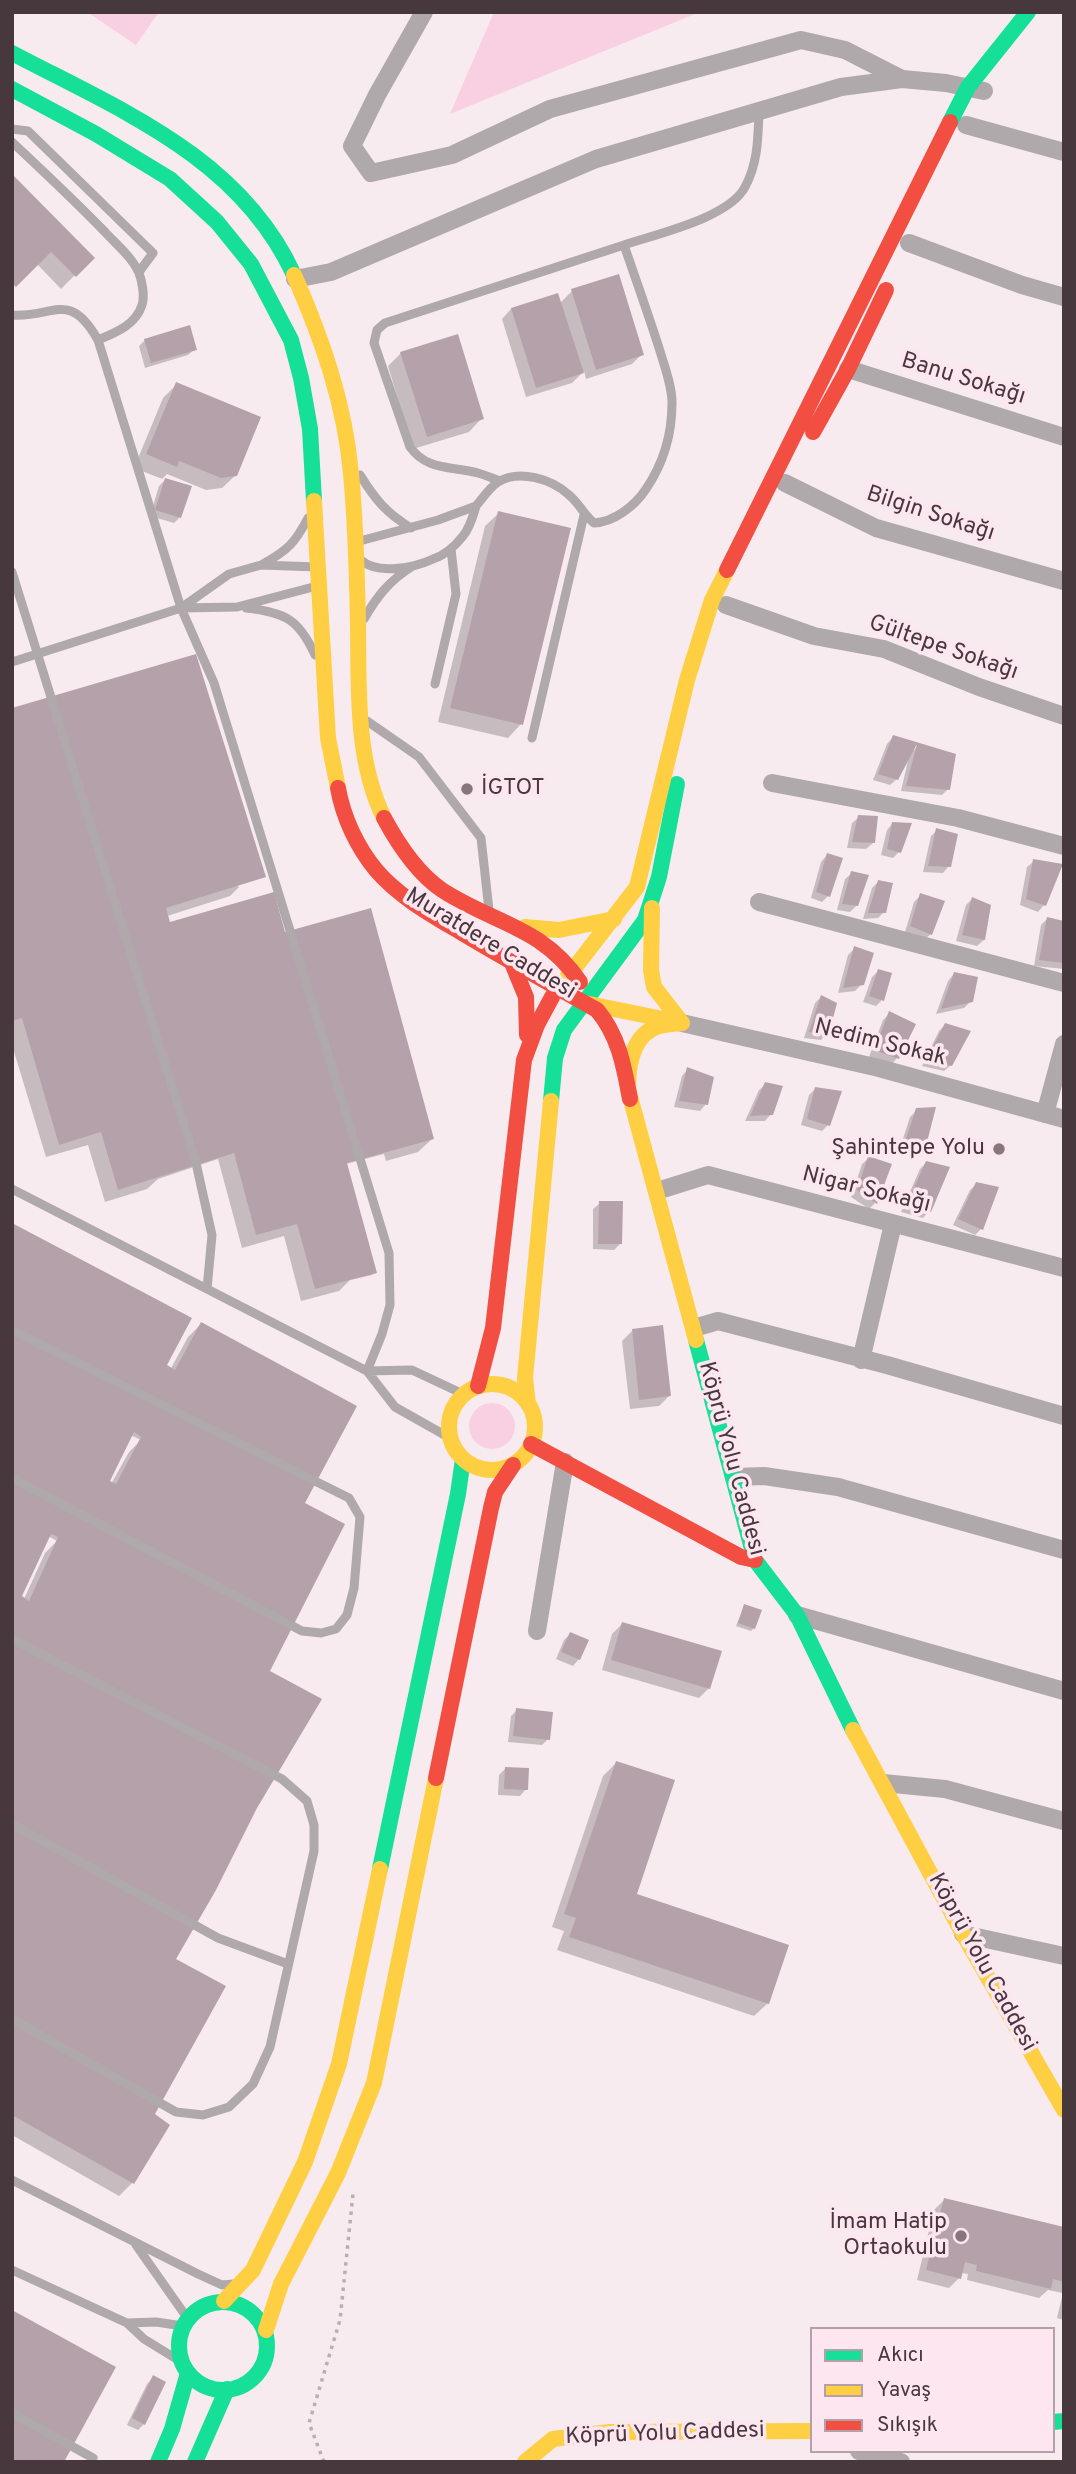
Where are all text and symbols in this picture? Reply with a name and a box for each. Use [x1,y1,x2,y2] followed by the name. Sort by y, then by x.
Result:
[898,348,1028,412] street label: Banu Sokağı
[862,481,998,549] street label: Bilgin Sokağı
[865,611,1021,687] street label: Gültepe Sokağı
[481,775,545,803] place label: İGTOT
[459,781,475,797] marker: İGTOT
[400,883,580,1007] street label: Muratdere Caddesi
[811,1014,949,1074] street label: Nedim Sokak
[831,1135,985,1163] place label: Şahintepe Yolu
[991,1141,1007,1157] marker: Şahintepe Yolu
[799,1162,933,1220] street label: Nigar Sokağı
[691,1359,769,1559] street label: Köprü Yolu Caddesi
[921,1869,1041,2057] street label: Köprü Yolu Caddesi
[829,2209,947,2263] place label: İmam Hatip Ortaokulu
[953,2228,969,2244] marker: İmam Hatip Ortaokulu
[810,2327,1055,2453] legend
[877,2342,924,2369] text: Akıcı
[877,2377,931,2404] text: Yavaş
[877,2412,938,2439] text: Sıkışık
[565,2418,765,2452] street label: Köprü Yolu Caddesi

